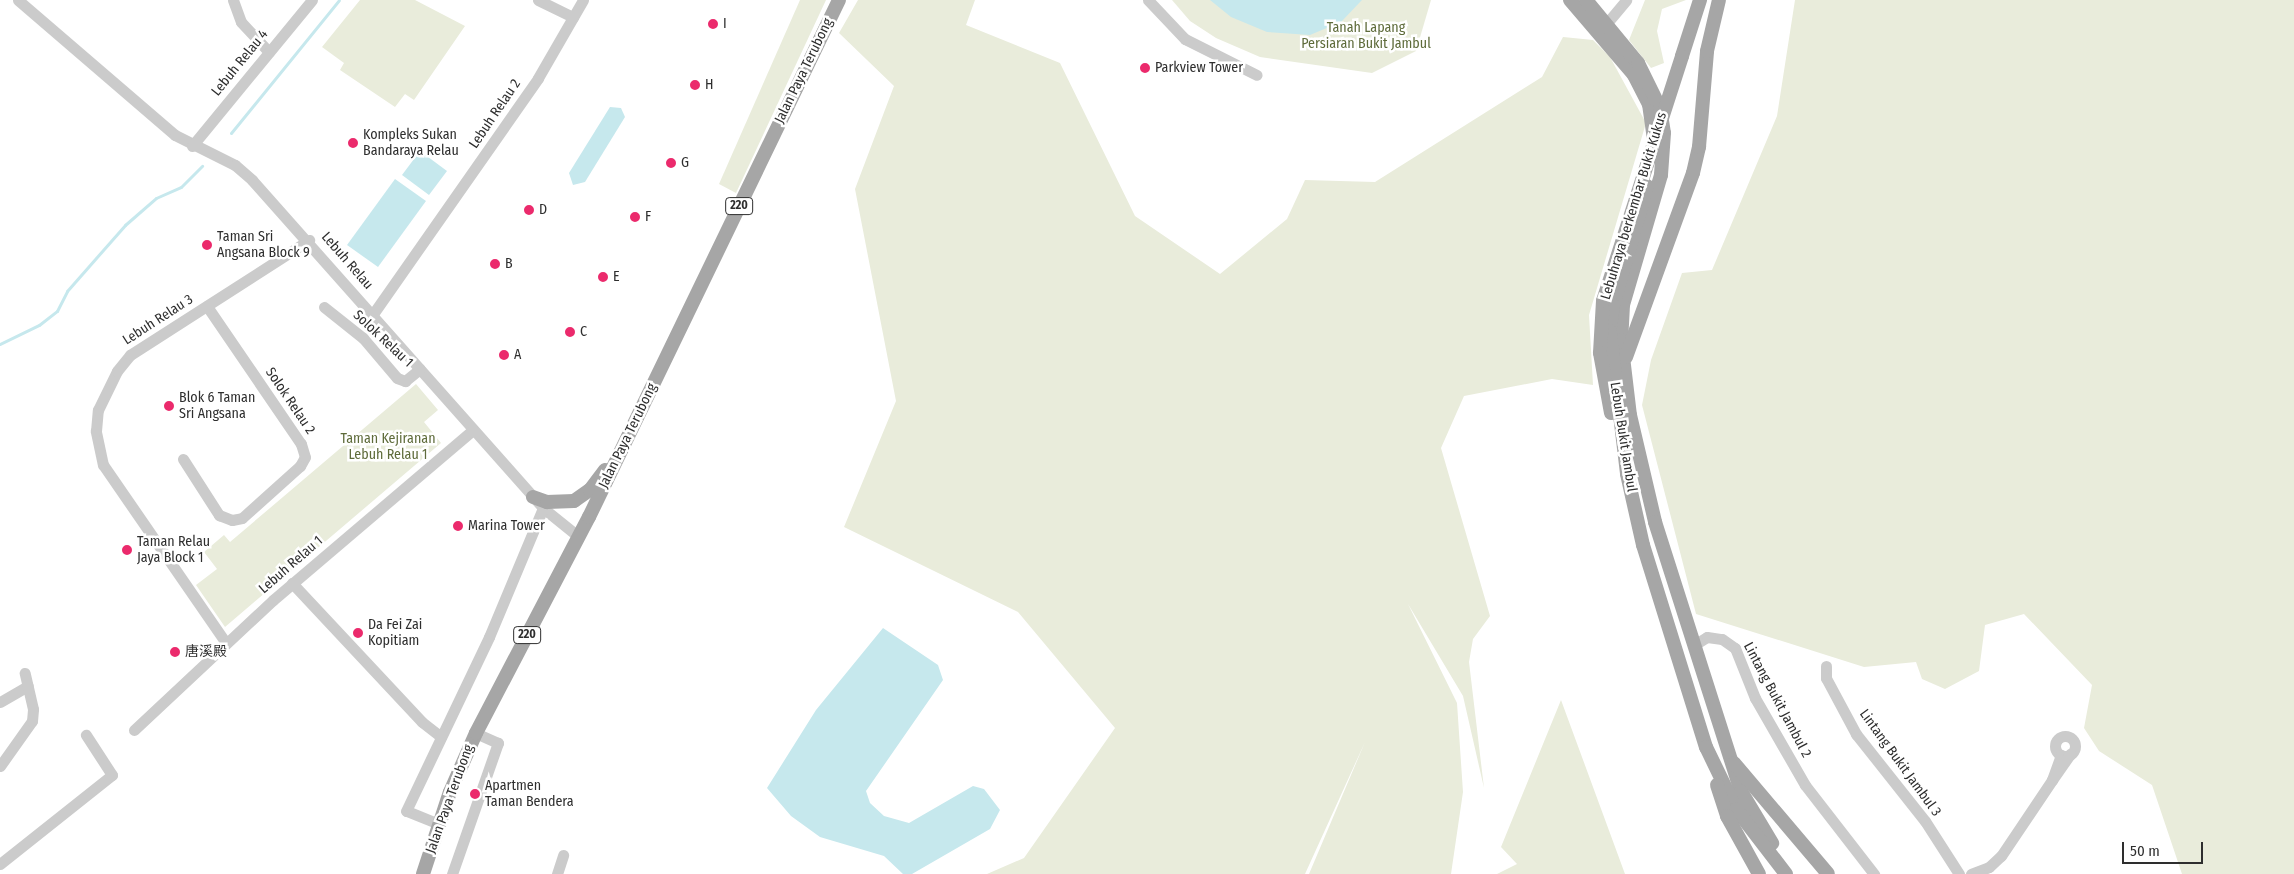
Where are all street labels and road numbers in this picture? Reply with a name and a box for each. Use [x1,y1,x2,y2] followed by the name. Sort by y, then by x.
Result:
[771,16,837,126] street label: Jalan Paya Terubong
[208,26,272,100] street label: Lebuh Relau 4
[466,76,524,152] street label: Lebuh Relau 2
[1597,110,1671,302] street label: Lebuhraya berkembar Bukit Kukus
[724,197,754,216] road number: 220
[318,229,376,293] street label: Lebuh Relau
[120,291,196,349] street label: Lebuh Relau 3
[349,307,417,371] street label: Solok Relau 1
[262,365,318,437] street label: Solok Relau 2
[595,381,661,491] street label: Jalan Paya Terubong
[1606,381,1640,493] street label: Lebuh Bukit Jambul
[256,533,326,597] street label: Lebuh Relau 1
[512,626,542,644] road number: 220
[1740,640,1814,760] street label: Lintang Bukit Jambul 2
[1856,706,1944,820] street label: Lintang Bukit Jambul 3
[422,742,478,856] street label: Jalan Paya Terubong

